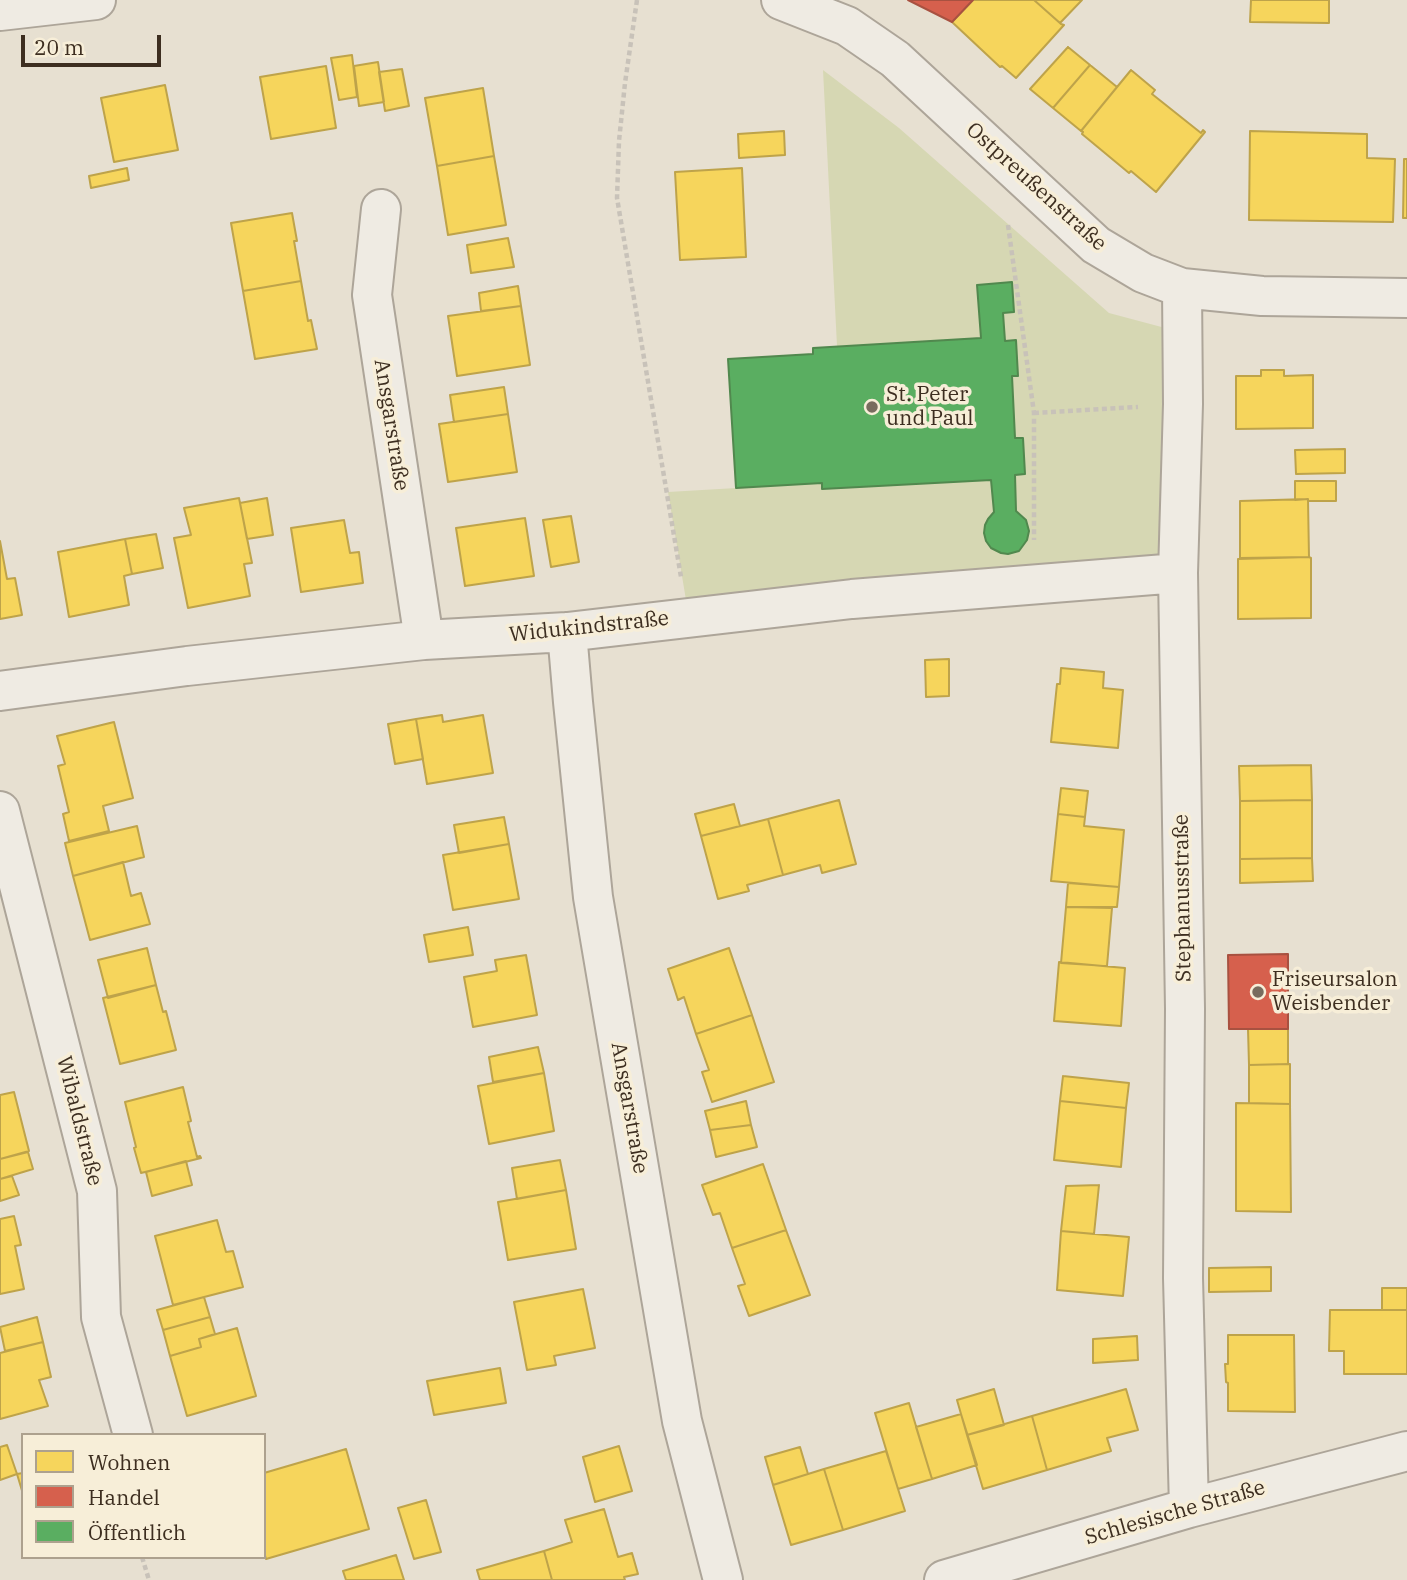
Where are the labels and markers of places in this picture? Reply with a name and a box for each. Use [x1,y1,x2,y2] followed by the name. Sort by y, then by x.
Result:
[886,382,974,432] place label: St. Peter und Paul
[864,399,880,415] marker: St. Peter und Paul
[1272,967,1398,1017] place label: Friseursalon Weisbender
[1250,984,1266,1000] marker: Friseursalon Weisbender

